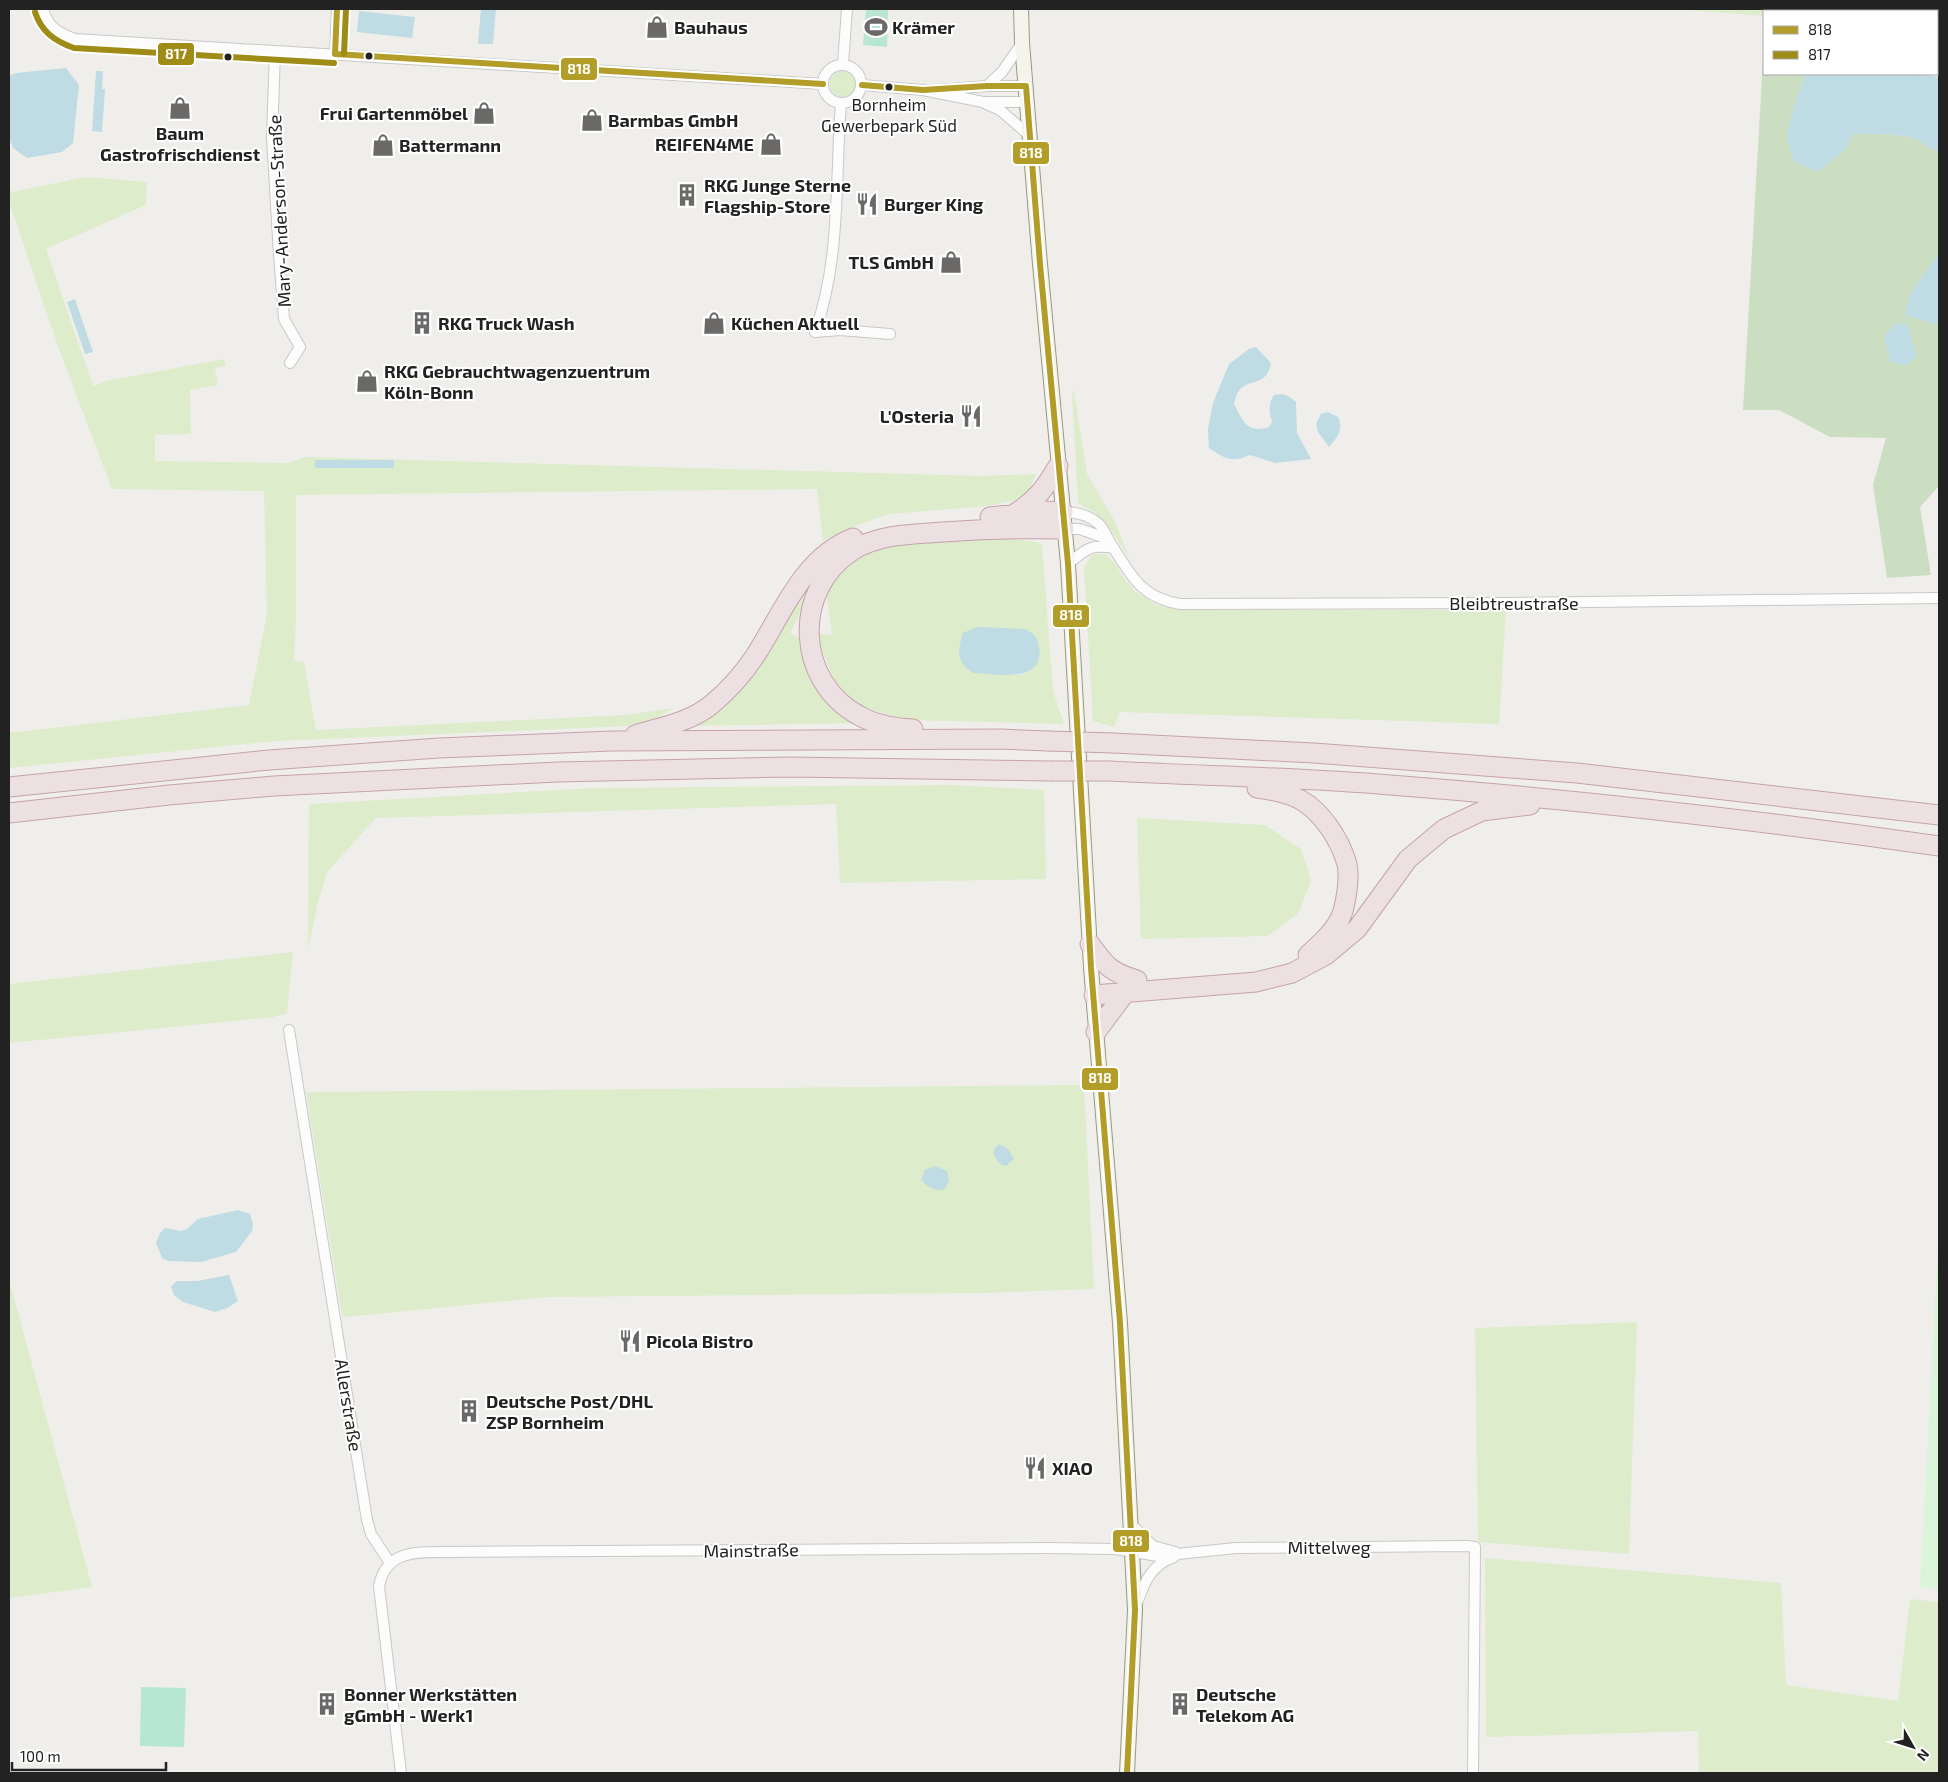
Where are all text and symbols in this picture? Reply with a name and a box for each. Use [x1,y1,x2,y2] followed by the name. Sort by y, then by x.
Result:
[1763,10,1938,75] legend
[644,14,670,40] shop icon: Bauhaus
[863,14,889,40] sports icon: Krämer
[674,16,748,38] place label: Bauhaus
[892,16,955,38] place label: Krämer
[1808,20,1832,38] text: 818
[157,42,195,66] line badge: 817
[165,45,188,62] text: 817
[1808,45,1831,63] text: 817
[364,51,374,61] unlabelled marker
[223,52,233,62] unlabelled marker
[560,57,598,81] line badge: 818
[567,60,591,77] text: 818
[884,82,894,92] marker: Bornheim Gewerbepark Süd
[821,94,957,136] place label: Bornheim Gewerbepark Süd
[167,95,193,121] shop icon: Baum Gastrofrischdienst
[471,100,497,126] shop icon: Frui Gartenmöbel
[320,102,468,124] place label: Frui Gartenmöbel
[579,107,605,133] shop icon: Barmbas GmbH
[608,109,738,131] place label: Barmbas GmbH
[263,114,295,308] street label: Mary-Anderson-Straße
[100,122,261,165] place label: Baum Gastrofrischdienst
[758,131,784,157] shop icon: REIFEN4ME
[370,132,396,158] shop icon: Battermann
[655,133,754,155] place label: REIFEN4ME
[399,134,501,156] place label: Battermann
[1012,141,1050,165] line badge: 818
[1019,144,1043,161] text: 818
[704,174,851,217] place label: RKG Junge Sterne Flagship-Store
[674,182,700,208] building icon: RKG Junge Sterne Flagship-Store
[854,191,880,217] restaurant icon: Burger King
[884,193,984,215] place label: Burger King
[938,249,964,275] shop icon: TLS GmbH
[848,251,934,273] place label: TLS GmbH
[409,310,435,336] building icon: RKG Truck Wash
[701,310,727,336] shop icon: Küchen Aktuell
[438,312,574,334] place label: RKG Truck Wash
[731,312,859,334] place label: Küchen Aktuell
[384,360,650,403] place label: RKG Gebrauchtwagenzuentrum Köln-Bonn
[354,368,380,394] shop icon: RKG Gebrauchtwagenzuentrum Köln-Bonn
[958,403,984,429] restaurant icon: L'Osteria
[880,405,954,427] place label: L'Osteria
[1449,592,1579,614] street label: Bleibtreustraße
[1052,604,1090,628] line badge: 818
[1059,606,1083,623] text: 818
[1081,1067,1119,1091] line badge: 818
[1088,1069,1112,1086] text: 818
[617,1328,643,1354] restaurant icon: Picola Bistro
[646,1330,753,1352] place label: Picola Bistro
[331,1357,367,1453] street label: Allerstraße
[486,1390,653,1433] place label: Deutsche Post/DHL ZSP Bornheim
[456,1398,482,1424] building icon: Deutsche Post/DHL ZSP Bornheim
[1022,1455,1048,1481] restaurant icon: XIAO
[1052,1457,1093,1479] place label: XIAO
[1112,1529,1150,1553] line badge: 818
[1119,1532,1143,1549] text: 818
[1287,1536,1371,1558] street label: Mittelweg
[703,1538,799,1562] street label: Mainstraße
[344,1683,517,1726] place label: Bonner Werkstätten gGmbH - Werk1
[1196,1683,1294,1726] place label: Deutsche Telekom AG
[314,1691,340,1717] building icon: Bonner Werkstätten gGmbH - Werk1
[1167,1691,1193,1717] building icon: Deutsche Telekom AG
[1888,1722,1938,1772] north arrow
[12,1740,166,1772] scale bar
[1914,1746,1933,1765] text: N
[20,1747,61,1765] text: 100 m

